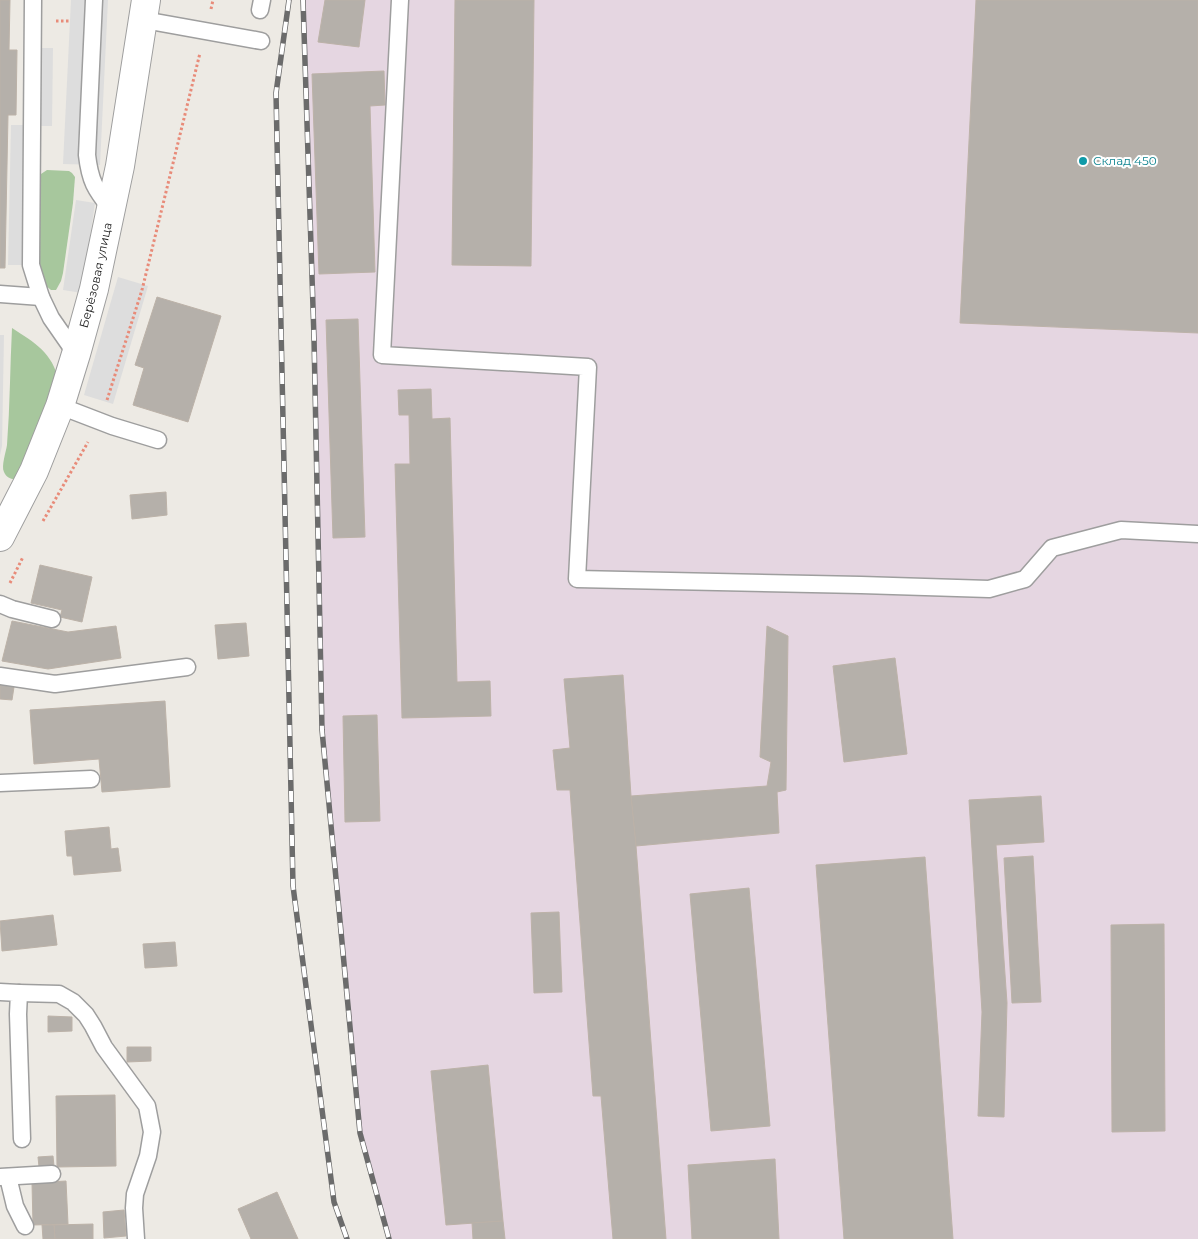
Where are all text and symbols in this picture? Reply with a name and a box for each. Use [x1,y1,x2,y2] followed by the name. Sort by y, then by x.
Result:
[1093,153,1157,168] place label: Склад 450
[1077,155,1089,167] marker: Склад 450
[76,221,115,330] street label: Берёзовая улица

